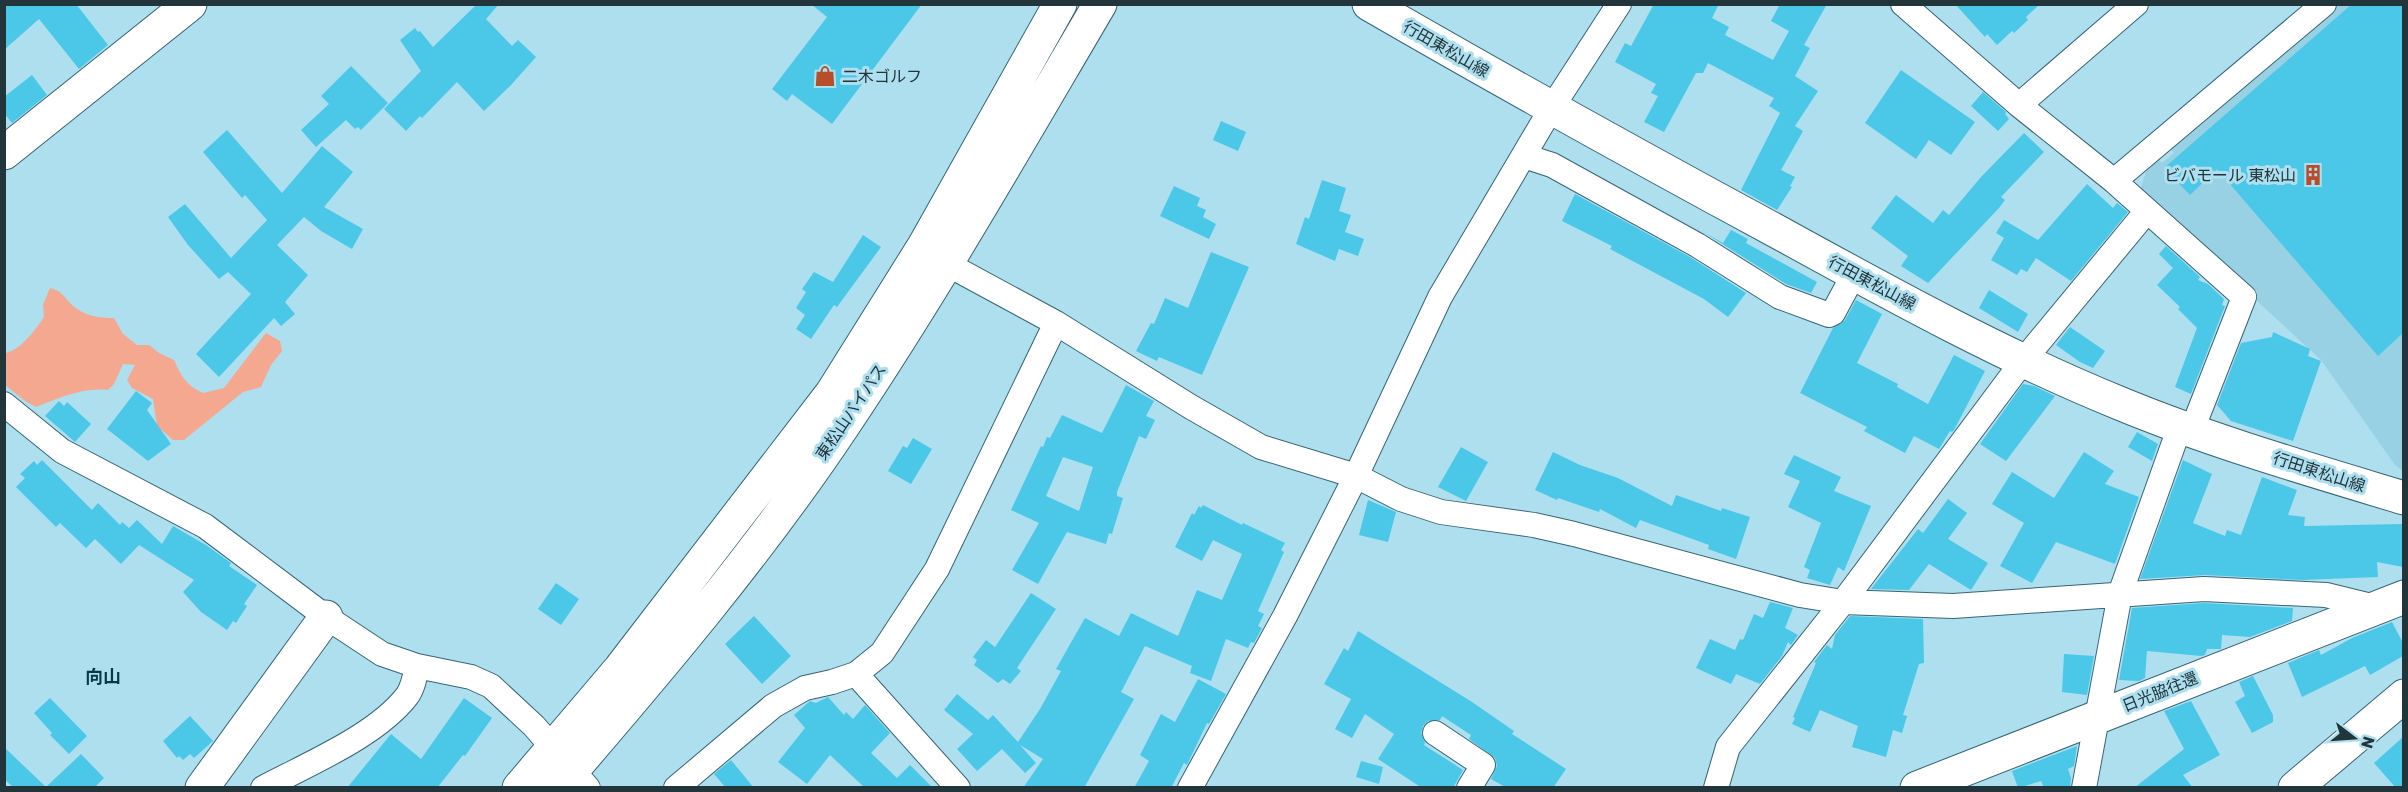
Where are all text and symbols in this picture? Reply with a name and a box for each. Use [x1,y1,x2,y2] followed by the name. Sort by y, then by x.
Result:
[1400,17,1492,81] street label: 行田東松山線
[813,64,837,88] shop icon: 二木ゴルフ
[842,67,922,86] place label: 二木ゴルフ
[2301,163,2325,187] building icon: ビバモール 東松山
[2164,166,2296,185] place label: ビバモール 東松山
[1825,252,1919,314] street label: 行田東松山線
[812,360,890,464] street label: 東松山バイパス
[2270,448,2368,496] street label: 行田東松山線
[85,666,121,688] district label: 向山
[2119,668,2201,716] street label: 日光脇往還
[2324,708,2384,768] north arrow
[2357,734,2379,751] text: N

